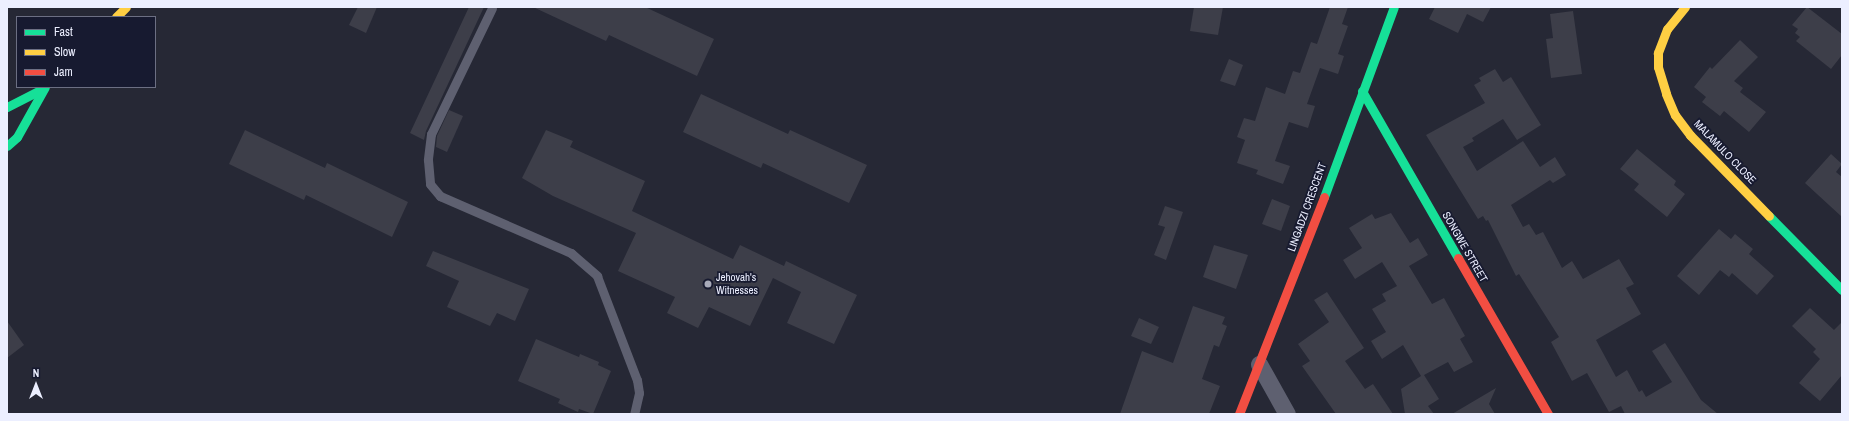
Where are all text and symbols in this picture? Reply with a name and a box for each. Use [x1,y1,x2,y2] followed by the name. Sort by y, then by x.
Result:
[16,16,156,88] legend
[54,24,73,40] text: Fast
[54,44,75,60] text: Slow
[54,64,73,80] text: Jam
[1691,117,1759,187] street label: MALAMULO CLOSE
[1285,161,1329,253] street label: LINGADZI CRESCENT
[1439,209,1491,285] street label: SONGWE STREET
[716,271,758,297] place label: Jehovah's Witnesses
[703,279,713,289] marker: Jehovah's Witnesses
[16,365,56,405] north arrow
[33,366,39,380] text: N

